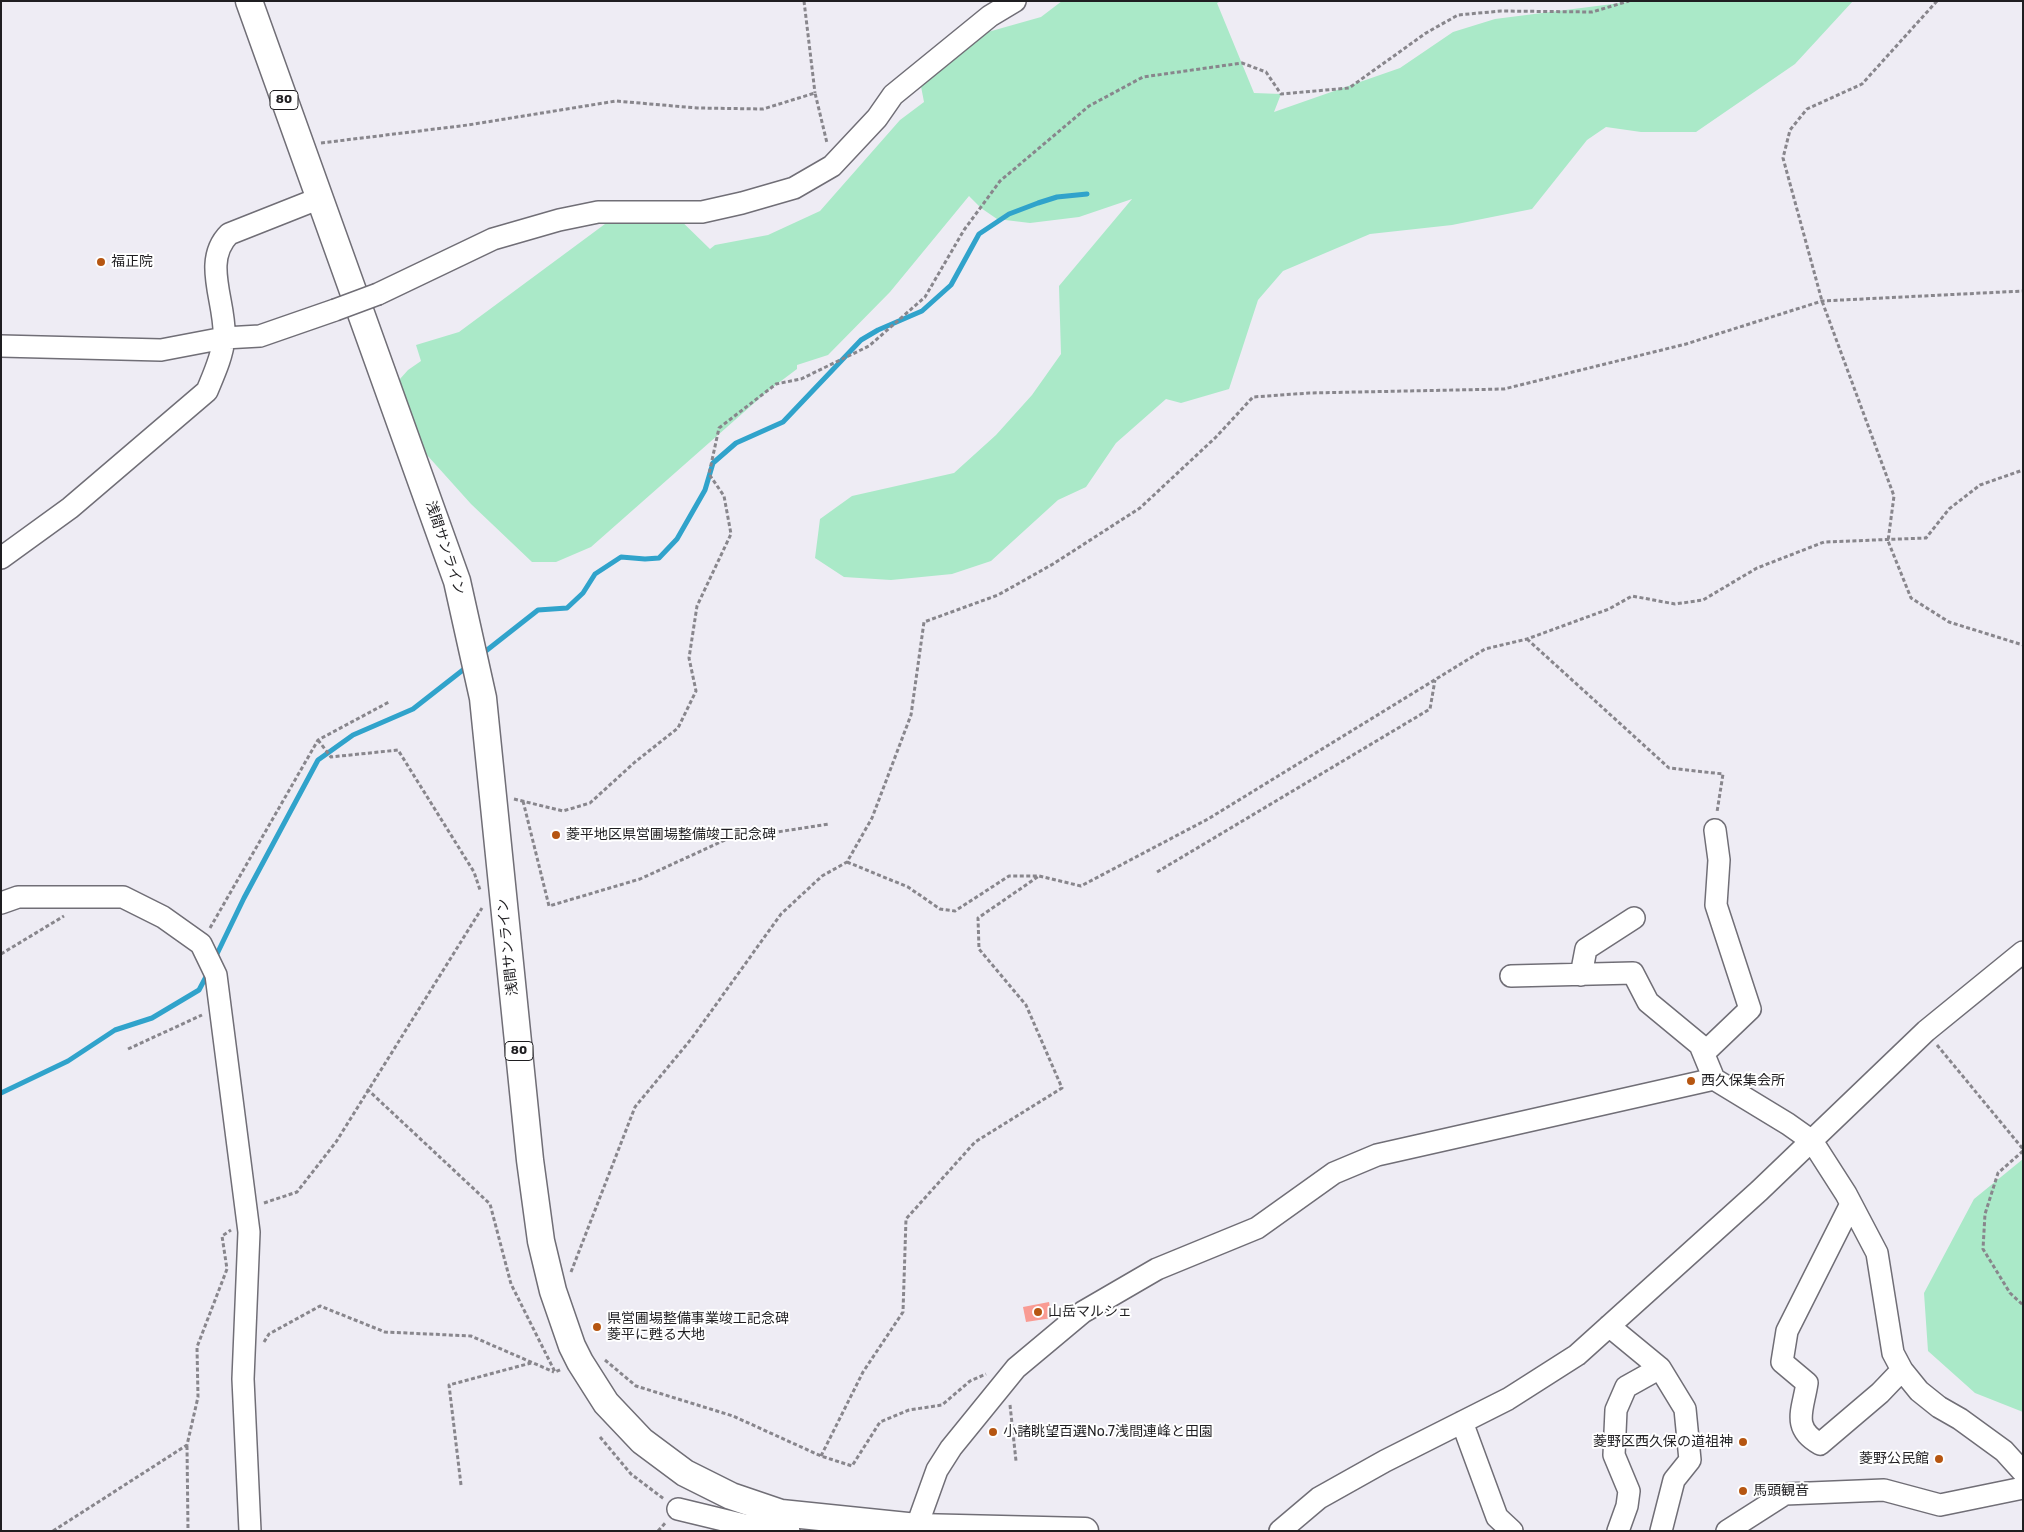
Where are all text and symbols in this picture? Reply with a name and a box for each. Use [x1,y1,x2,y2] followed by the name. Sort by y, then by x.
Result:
[270,90,298,110] road number: 80
[111,254,153,270] place label: 福正院
[95,256,107,268] marker: 福正院
[422,499,468,597] street label: 浅間サンライン
[566,827,776,843] place label: 菱平地区県営圃場整備竣工記念碑
[550,829,562,841] marker: 菱平地区県営圃場整備竣工記念碑
[495,897,521,997] street label: 浅間サンライン
[505,1042,533,1060] road number: 80
[1701,1073,1785,1089] place label: 西久保集会所
[1685,1075,1697,1087] marker: 西久保集会所
[1048,1304,1132,1320] place label: 山岳マルシェ
[1032,1306,1044,1318] marker: 山岳マルシェ
[607,1311,789,1344] place label: 県営圃場整備事業竣工記念碑 菱平に甦る大地
[591,1321,603,1333] marker: 県営圃場整備事業竣工記念碑 菱平に甦る大地
[1003,1424,1213,1440] place label: 小諸眺望百選No.7浅間連峰と田園
[987,1426,999,1438] marker: 小諸眺望百選No.7浅間連峰と田園
[1593,1434,1733,1450] place label: 菱野区西久保の道祖神
[1737,1436,1749,1448] marker: 菱野区西久保の道祖神
[1859,1451,1929,1467] place label: 菱野公民館
[1933,1453,1945,1465] marker: 菱野公民館
[1753,1483,1809,1499] place label: 馬頭観音
[1737,1485,1749,1497] marker: 馬頭観音

